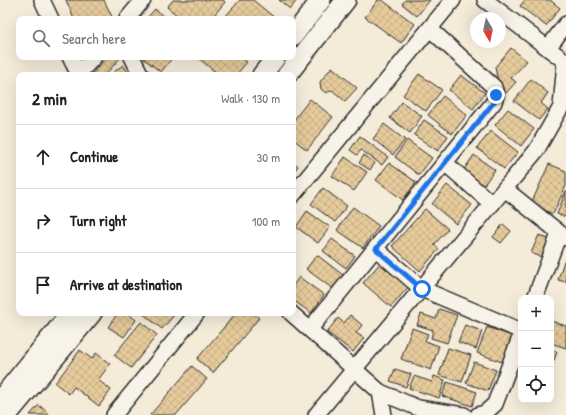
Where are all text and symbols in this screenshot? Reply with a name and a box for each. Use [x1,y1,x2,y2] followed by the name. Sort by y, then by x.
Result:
[470,12,506,48] north arrow
[16,16,296,60] search box
[30,27,52,49] icon: search
[62,28,126,49] text: Search here
[487,86,505,104] route end
[32,87,67,110] text: 2 min
[221,89,280,107] text: Walk · 130 m
[32,146,54,168] icon: ahead
[70,146,118,167] text: Continue
[257,148,280,166] text: 30 m
[32,210,54,232] icon: right
[70,210,126,231] text: Turn right
[252,212,280,230] text: 100 m
[32,274,54,296] icon: arrive
[70,274,182,295] text: Arrive at destination
[413,280,431,298] route start
[518,295,554,403] map controls
[518,295,554,331] button: +
[518,331,554,367] button: −
[518,367,554,403] button: locate

